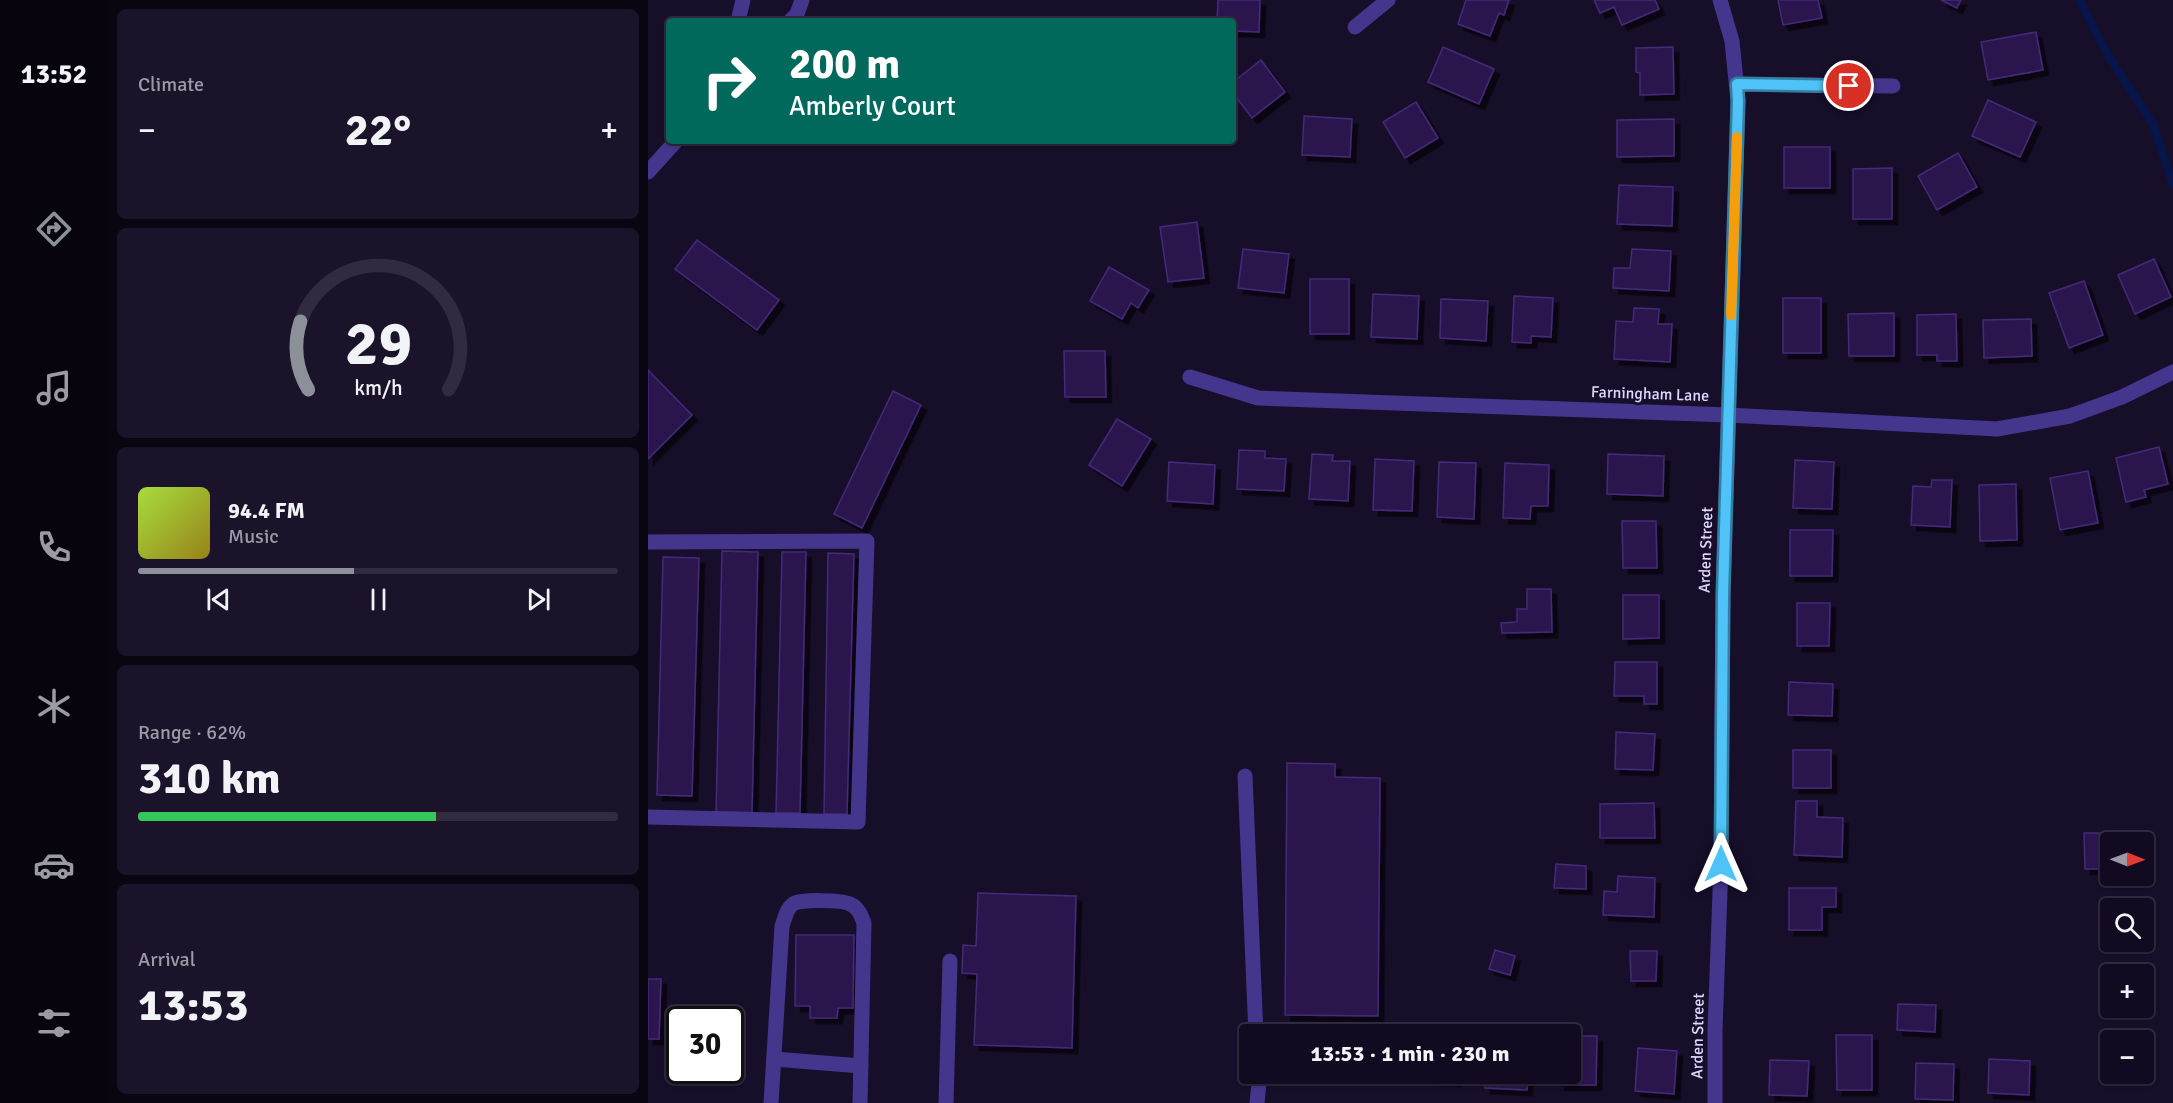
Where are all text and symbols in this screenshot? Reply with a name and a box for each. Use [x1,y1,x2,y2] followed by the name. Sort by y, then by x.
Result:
[789,39,900,90] text: 200 m
[690,42,768,120] icon: right
[21,58,87,91] text: 13:52
[1823,60,1874,111] pin
[1832,69,1865,102] icon: arrive
[138,72,204,97] text: Climate
[789,90,956,123] text: Amberly Court
[345,103,411,158] text: 22°
[138,110,156,151] text: −
[600,110,618,151] text: +
[33,208,75,250] icon: directions
[344,305,412,382] text: 29
[33,367,75,409] icon: music
[354,375,402,401] text: km/h
[1591,382,1709,406] street label: Farningham Lane
[228,497,305,524] text: 94.4 FM
[1695,506,1718,593] street label: Arden Street
[228,524,279,549] text: Music
[33,526,75,568] icon: phone
[202,583,235,616] icon: previous
[362,583,395,616] icon: pause
[522,583,555,616] icon: next
[33,685,75,727] icon: climate
[138,720,246,745] text: Range · 62%
[138,751,281,806] text: 310 km
[1689,832,1753,896] position arrow
[2100,832,2154,886] north arrow
[2100,832,2154,1084] map controls
[33,844,75,886] icon: car
[2100,898,2154,952] button: search
[138,947,196,972] text: Arrival
[2100,964,2154,1018] button: +
[138,978,248,1033] text: 13:53
[1687,992,1709,1079] street label: Arden Street
[33,1002,75,1044] icon: filters
[666,1006,744,1084] speed limit sign: 30
[2100,1030,2154,1084] button: −
[1310,1040,1510,1067] text: 13:53 · 1 min · 230 m

